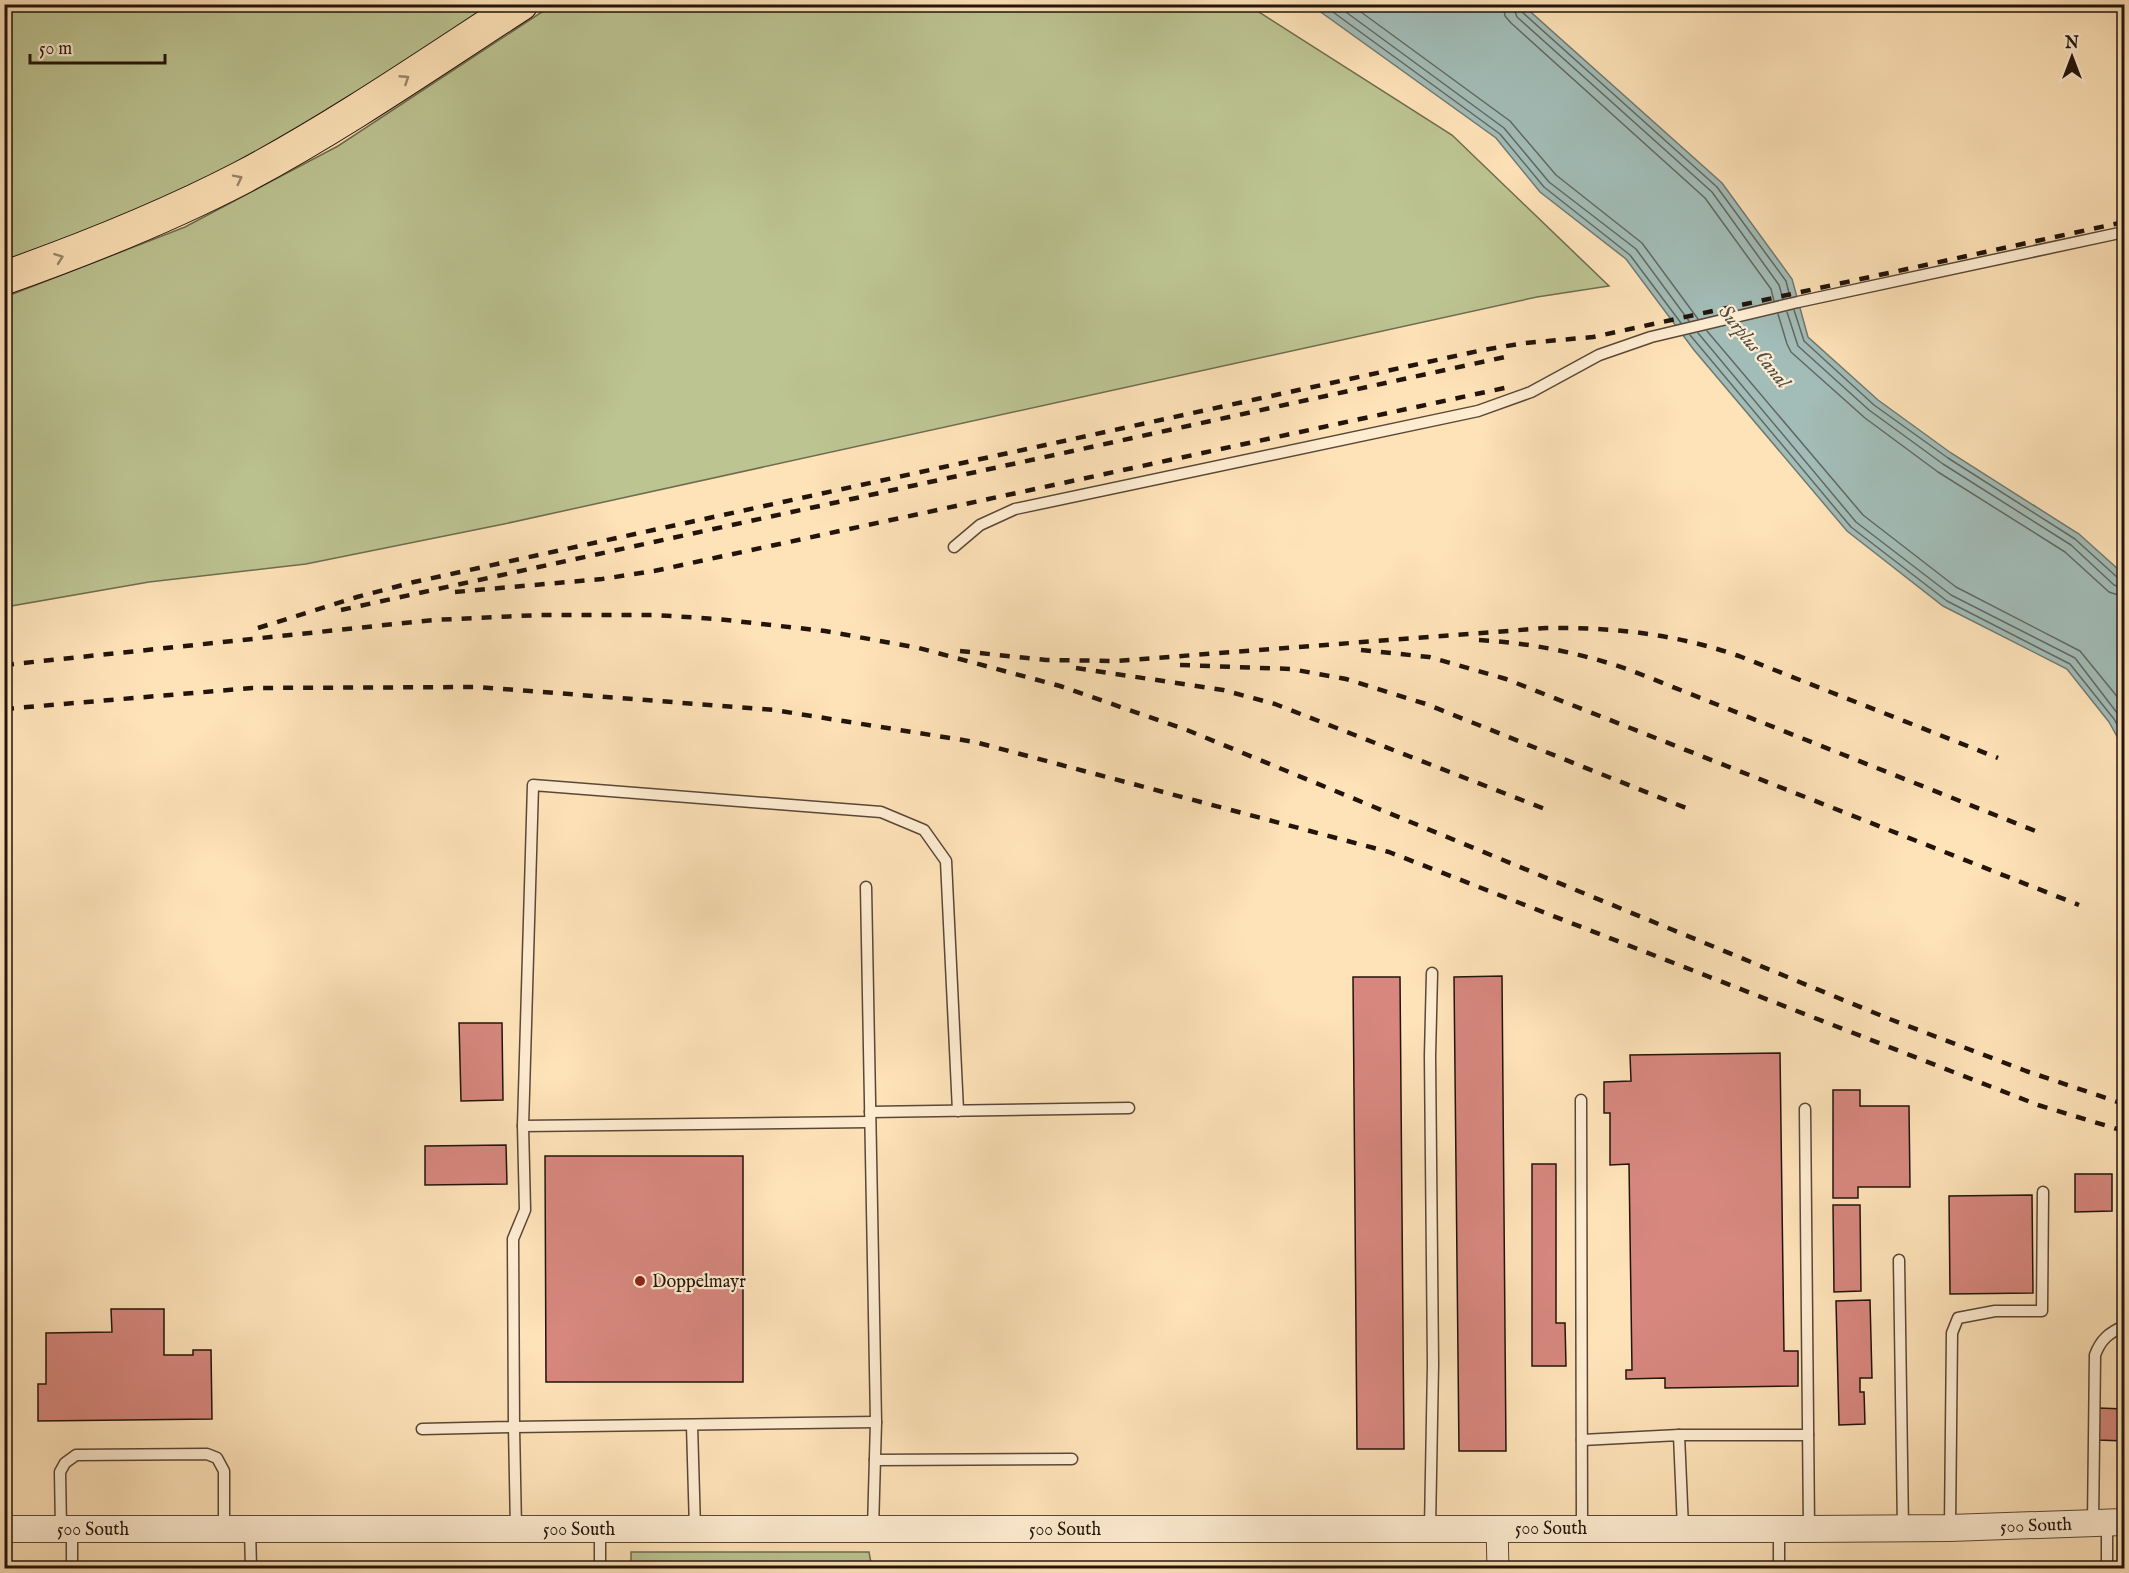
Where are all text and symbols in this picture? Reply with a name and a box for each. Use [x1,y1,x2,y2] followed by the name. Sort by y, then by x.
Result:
[30,27,165,65] scale bar
[2042,27,2102,87] north arrow
[2064,34,2079,54] text: N
[39,38,72,61] text: 50 m
[399,75,409,87] one-way arrow
[231,175,242,187] one-way arrow
[54,253,64,266] one-way arrow
[1713,300,1797,396] water label: Surplus Canal
[652,1271,746,1294] place label: Doppelmayr
[633,1274,647,1288] marker: Doppelmayr
[2000,1514,2073,1539] street label: 500 South
[1515,1518,1587,1541] street label: 500 South
[57,1519,129,1542] street label: 500 South
[543,1519,615,1542] street label: 500 South
[1029,1519,1101,1542] street label: 500 South

